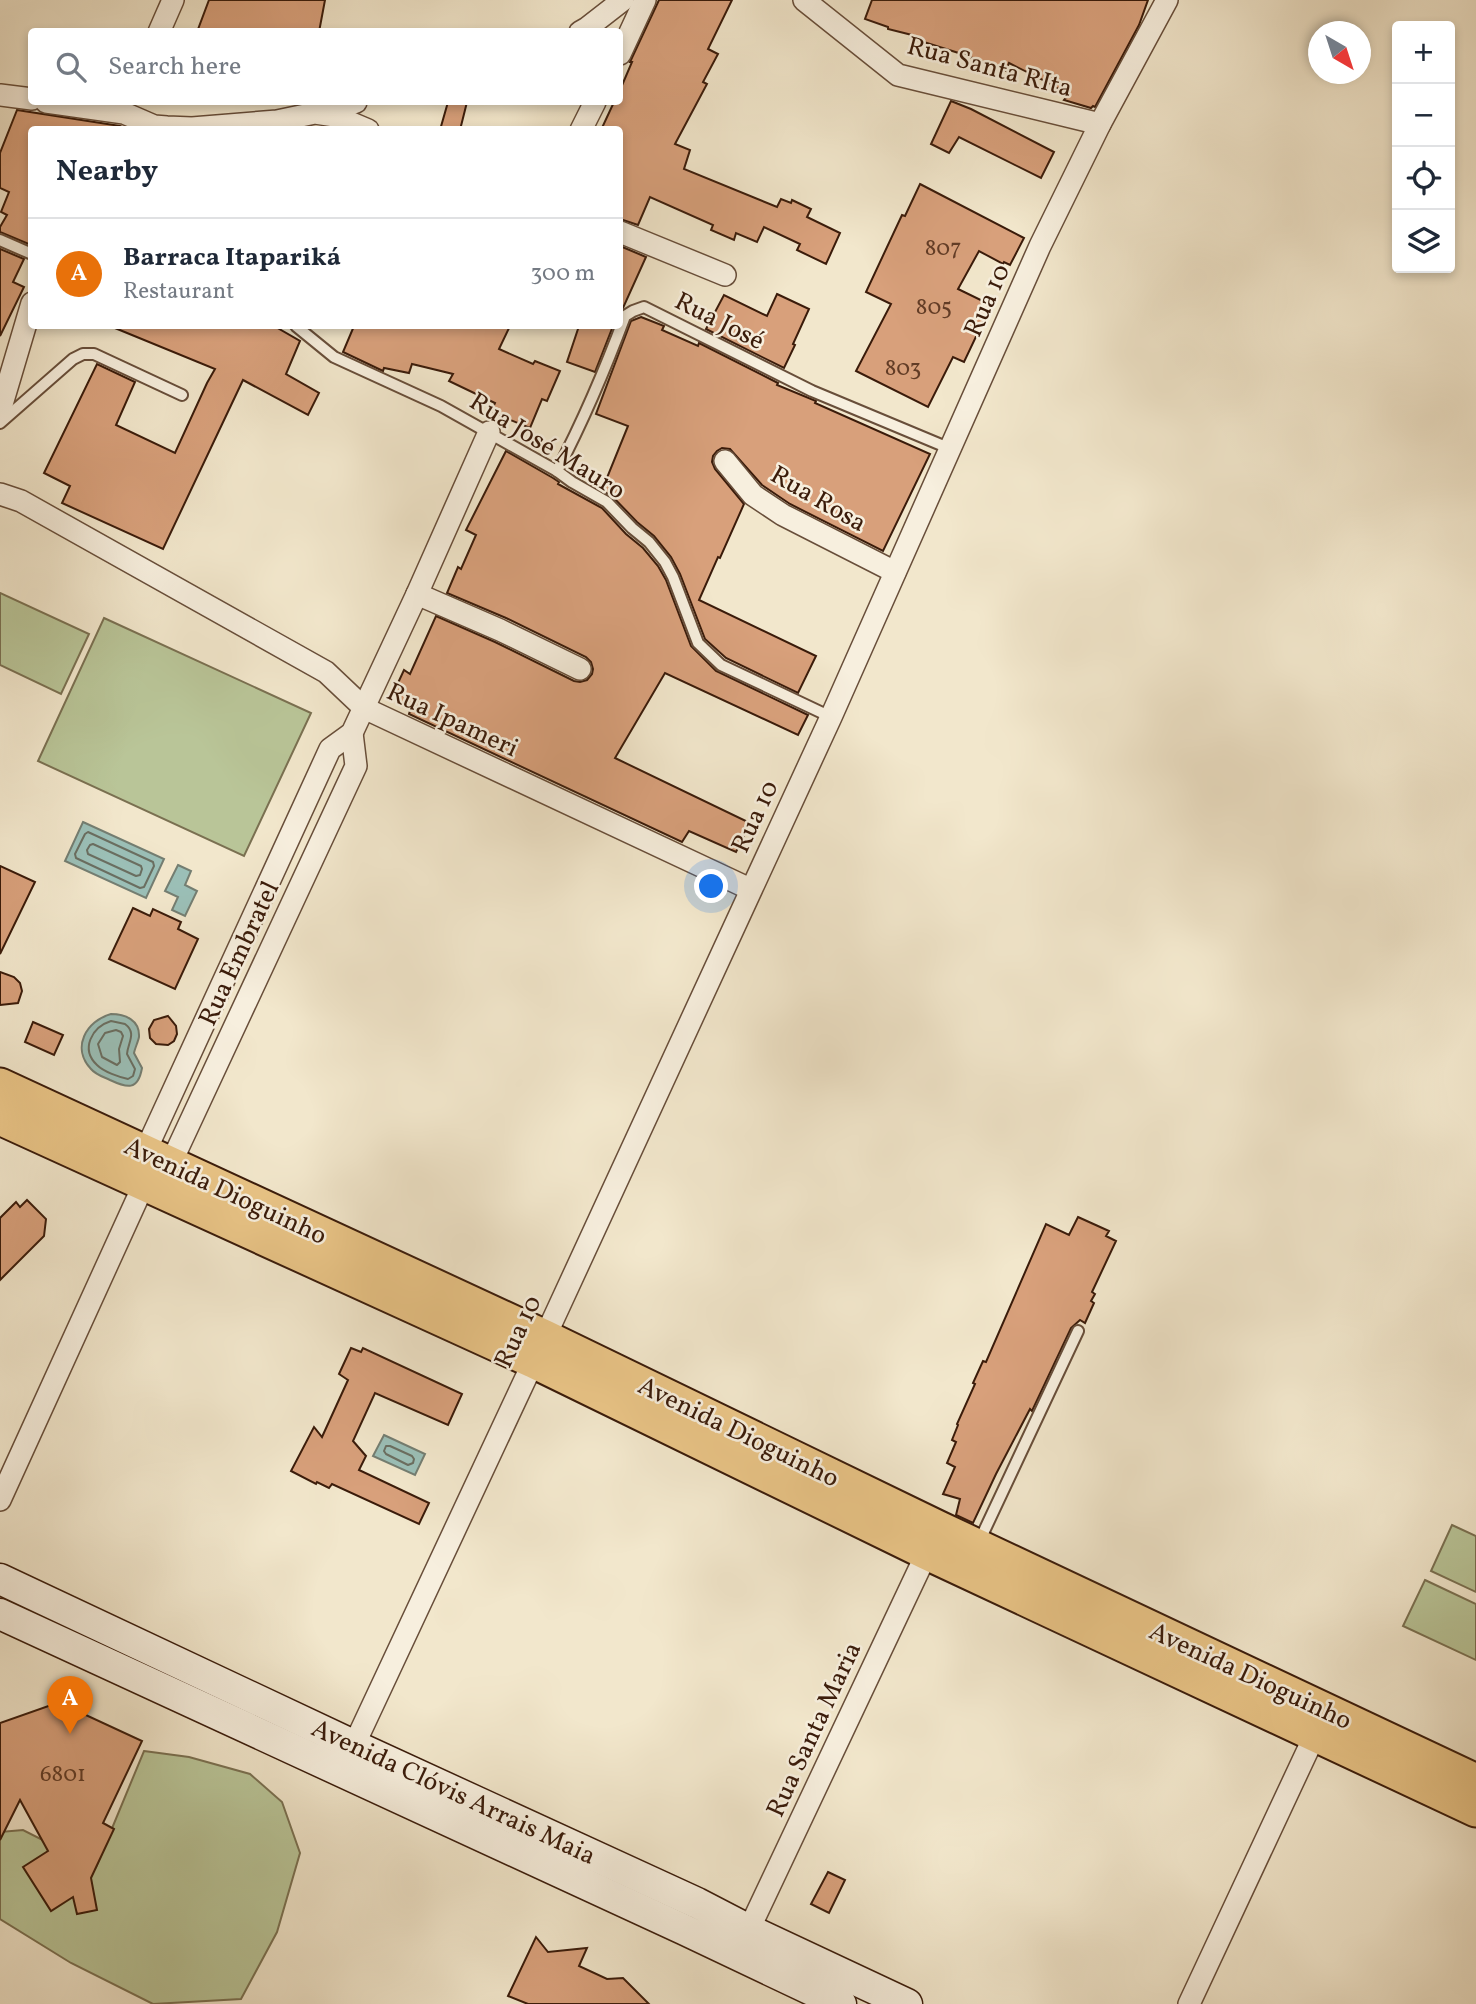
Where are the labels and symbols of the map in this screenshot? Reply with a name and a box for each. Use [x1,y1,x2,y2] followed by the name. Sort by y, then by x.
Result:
[1308,21,1371,84] north arrow
[903,29,1076,107] street label: Rua Santa RIta
[925,233,961,265] house number: 807
[956,259,1020,343] street label: Rua 10
[668,284,770,360] street label: Rua José
[916,292,952,324] house number: 805
[885,353,921,385] house number: 803
[462,384,632,509] street label: Rua José Mauro
[763,458,873,542] street label: Rua Rosa
[380,675,524,767] street label: Rua Ipameri
[723,775,788,859] street label: Rua 10
[694,869,728,903] your location
[191,876,289,1032] street label: Rua Embratel
[118,1129,332,1255] street label: Avenida Dioguinho
[486,1290,551,1374] street label: Rua 10
[631,1368,845,1497] street label: Avenida Dioguinho
[1143,1614,1357,1740] street label: Avenida Dioguinho
[758,1636,871,1823] street label: Rua Santa Maria
[47,1676,93,1734] pin: A
[305,1711,601,1875] street label: Avenida Clóvis Arrais Maia
[40,1759,86,1791] house number: 6801

